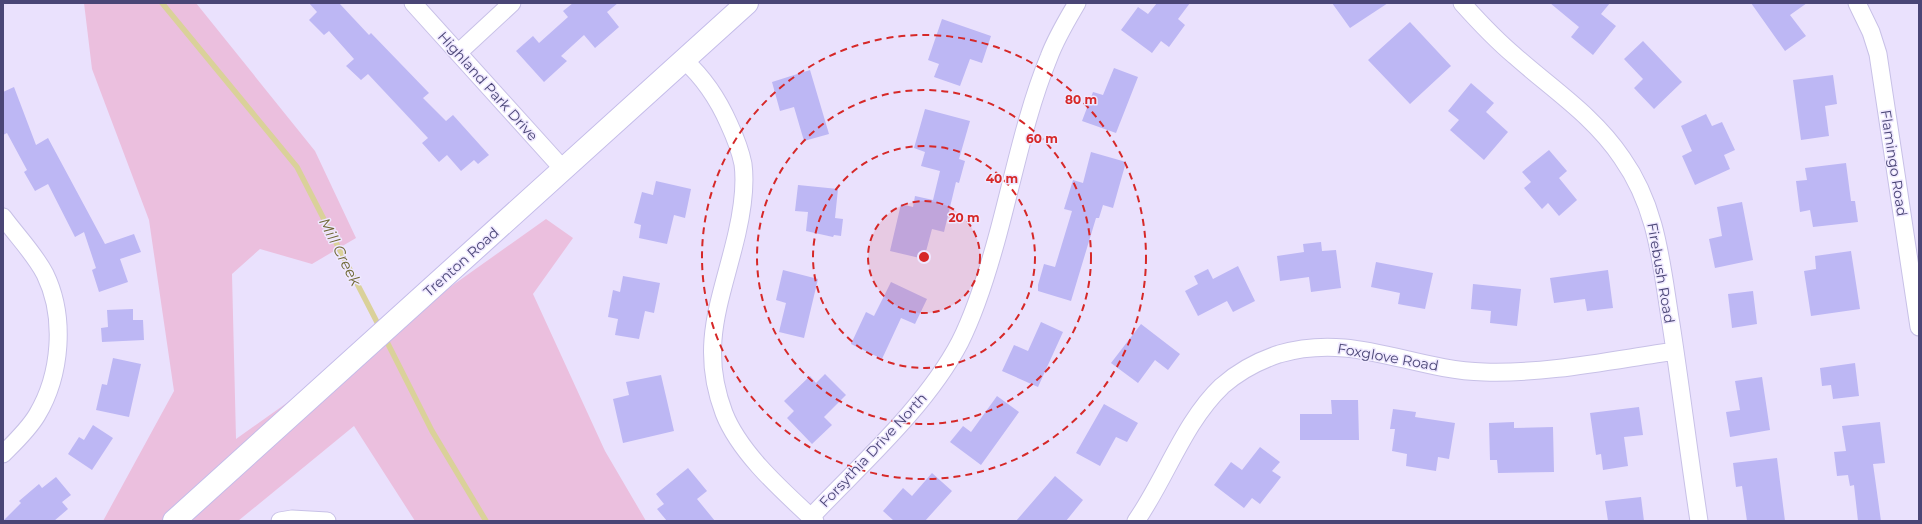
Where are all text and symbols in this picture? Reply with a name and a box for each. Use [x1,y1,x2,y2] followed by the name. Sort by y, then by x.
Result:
[434,28,542,144] street label: Highland Park Drive
[1065,92,1097,107] text: 80 m
[1877,108,1911,218] street label: Flamingo Road
[1026,131,1058,146] text: 60 m
[986,171,1018,186] text: 40 m
[948,210,980,225] text: 20 m
[315,214,366,290] water label: Mill Creek
[1643,221,1679,325] street label: Firebush Road
[420,223,502,301] street label: Trenton Road
[917,250,931,264] centre of rings
[1336,339,1440,375] street label: Foxglove Road
[815,389,931,511] street label: Forsythia Drive North

